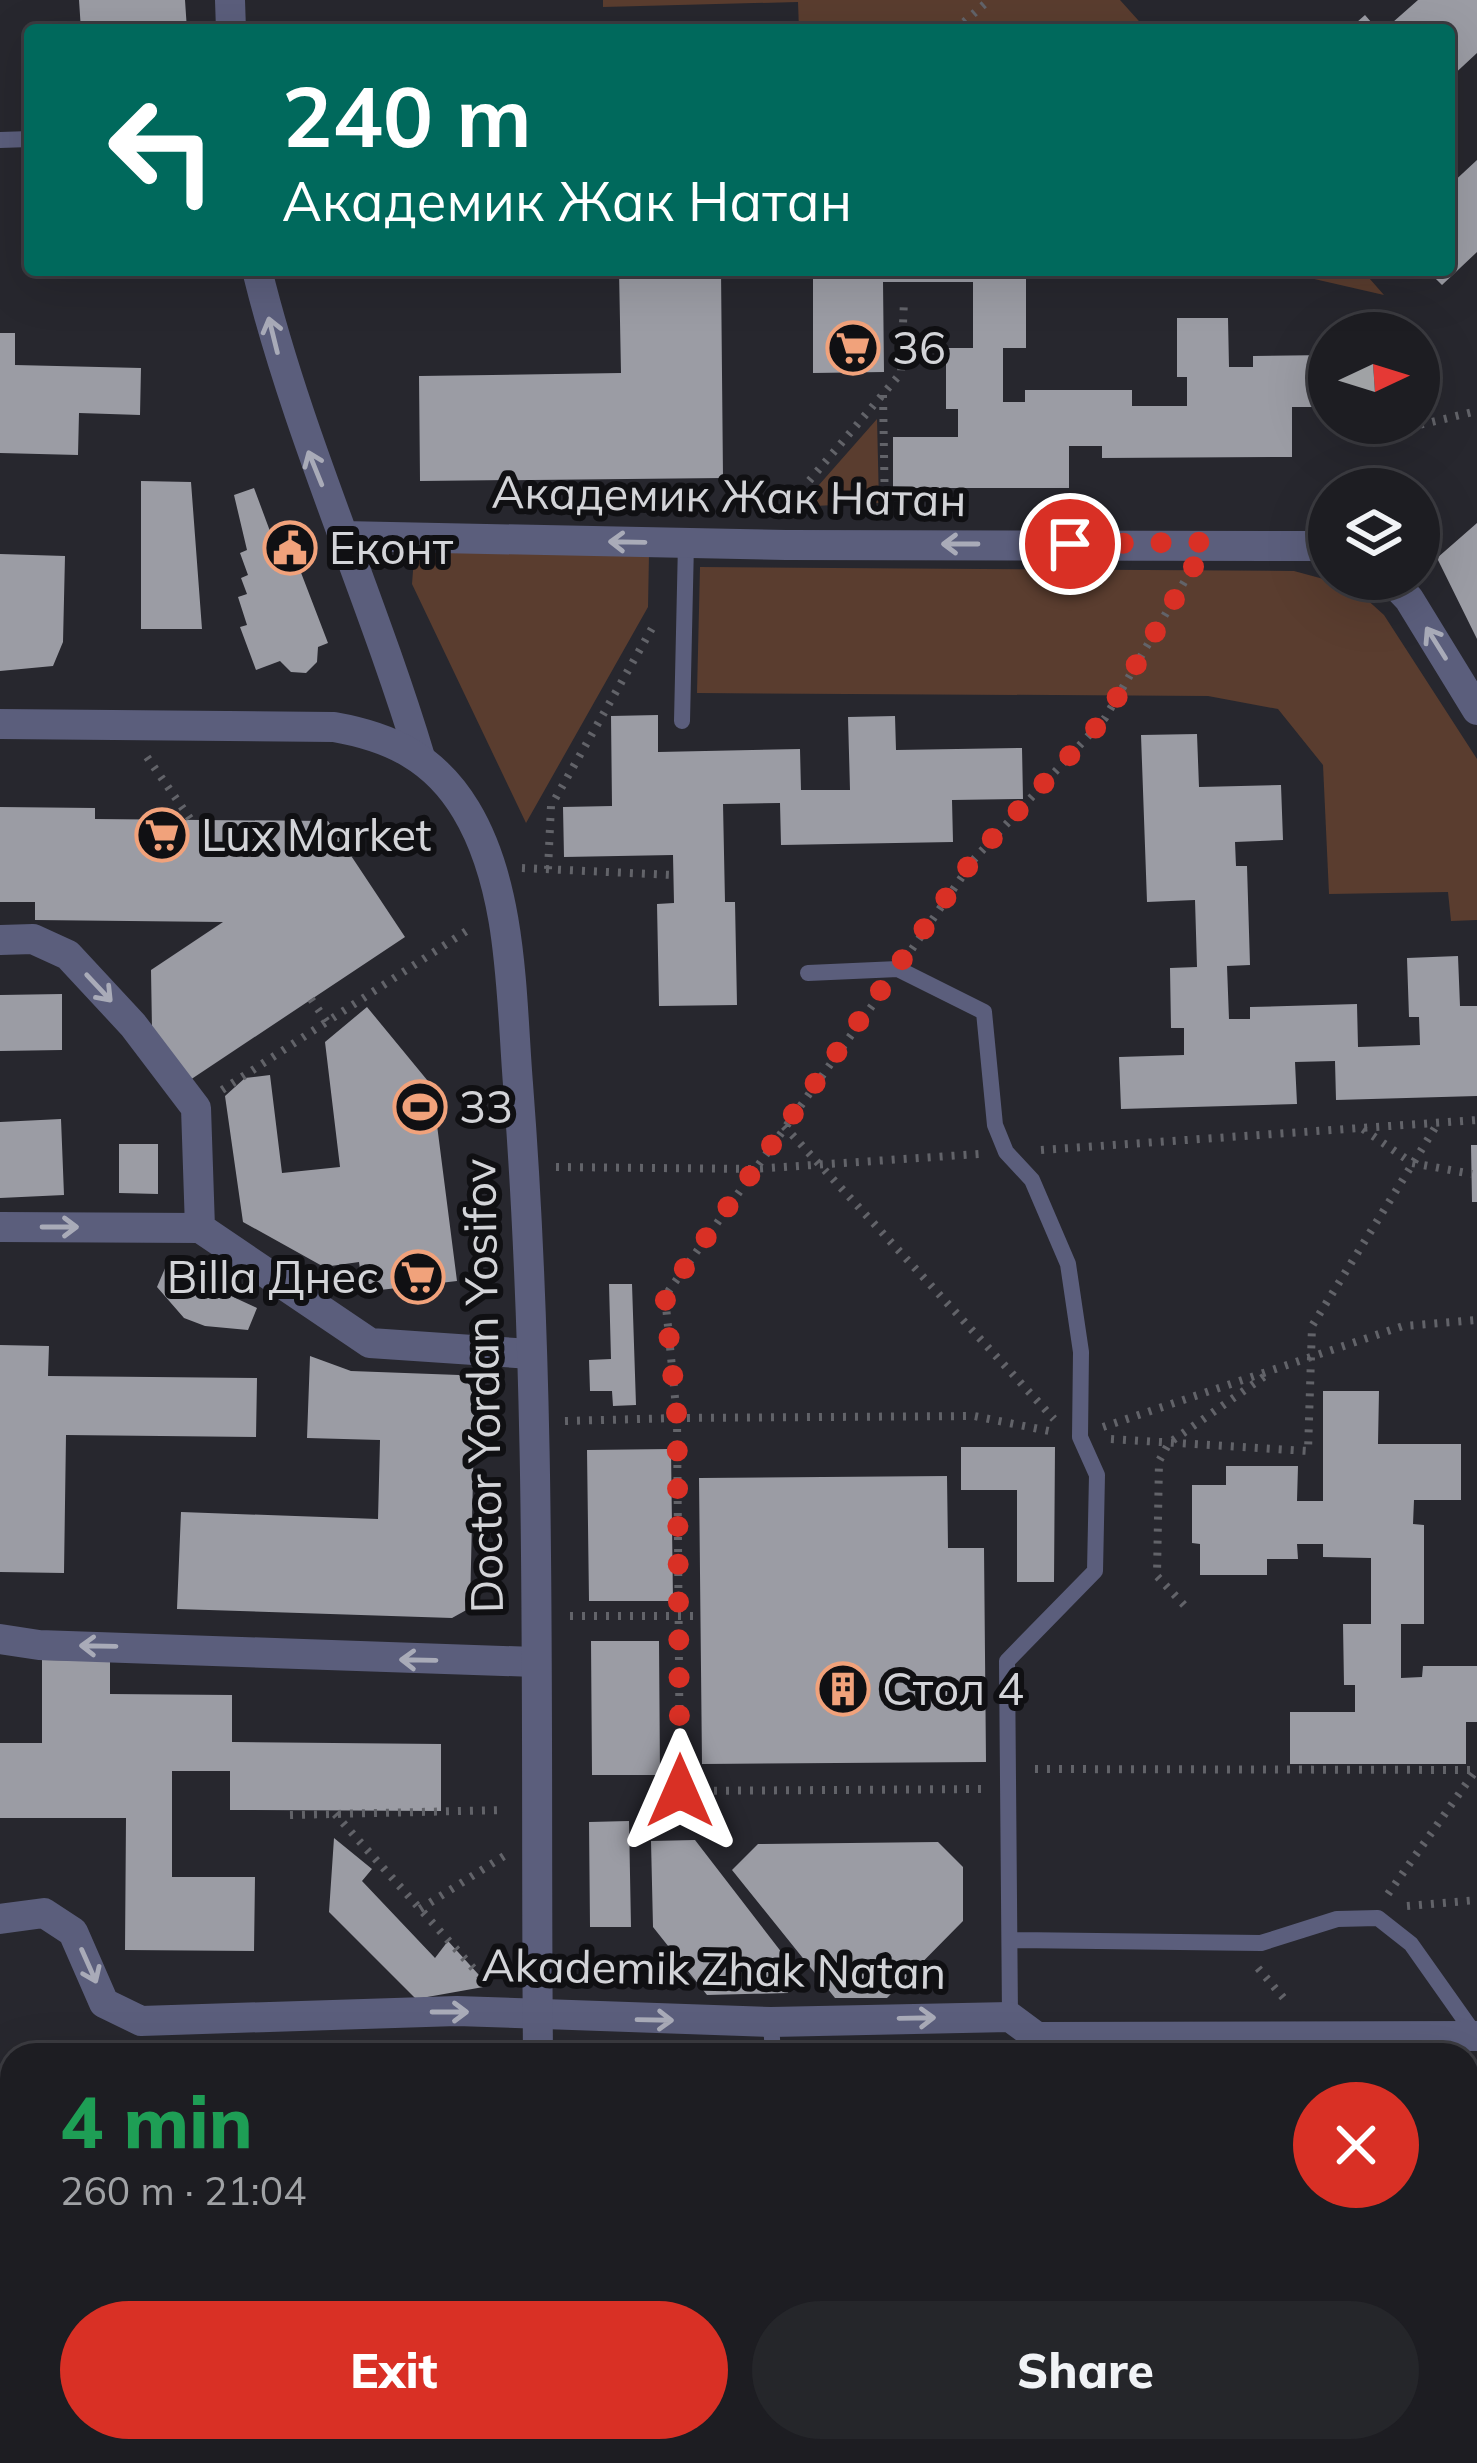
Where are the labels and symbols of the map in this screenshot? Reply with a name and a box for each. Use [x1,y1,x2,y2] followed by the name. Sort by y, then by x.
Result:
[1308,312,1440,444] north arrow
[261,317,283,355] one-way arrow
[892,319,946,375] place label: 36
[825,320,881,376] supermarket icon: 36
[303,451,324,488] one-way arrow
[491,463,967,527] street label: Академик Жак Натан
[1019,493,1121,595] pin
[329,519,454,575] place label: Еконт
[262,520,318,576] public building icon: Еконт
[608,530,647,553] one-way arrow
[941,533,980,555] one-way arrow
[1424,627,1448,661] one-way arrow
[201,806,432,862] place label: Lux Market
[134,807,190,863] supermarket icon: Lux Market
[85,973,112,1003] one-way arrow
[459,1078,513,1134] place label: 33
[392,1079,448,1135] sports icon: 33
[450,1158,514,1614] street label: Doctor Yordan Yosifov
[40,1216,79,1238] one-way arrow
[167,1248,379,1304] place label: Billa Днес
[390,1249,446,1305] supermarket icon: Billa Днес
[79,1635,118,1657] one-way arrow
[399,1648,438,1671] one-way arrow
[882,1660,1024,1716] place label: Стол 4
[815,1661,871,1717] building icon: Стол 4
[617,1728,743,1854] position arrow
[481,1936,947,2000] street label: Akademik Zhak Natan
[79,1948,101,1984] one-way arrow
[430,2001,469,2023] one-way arrow
[897,2007,936,2030] one-way arrow
[635,2009,674,2032] one-way arrow

